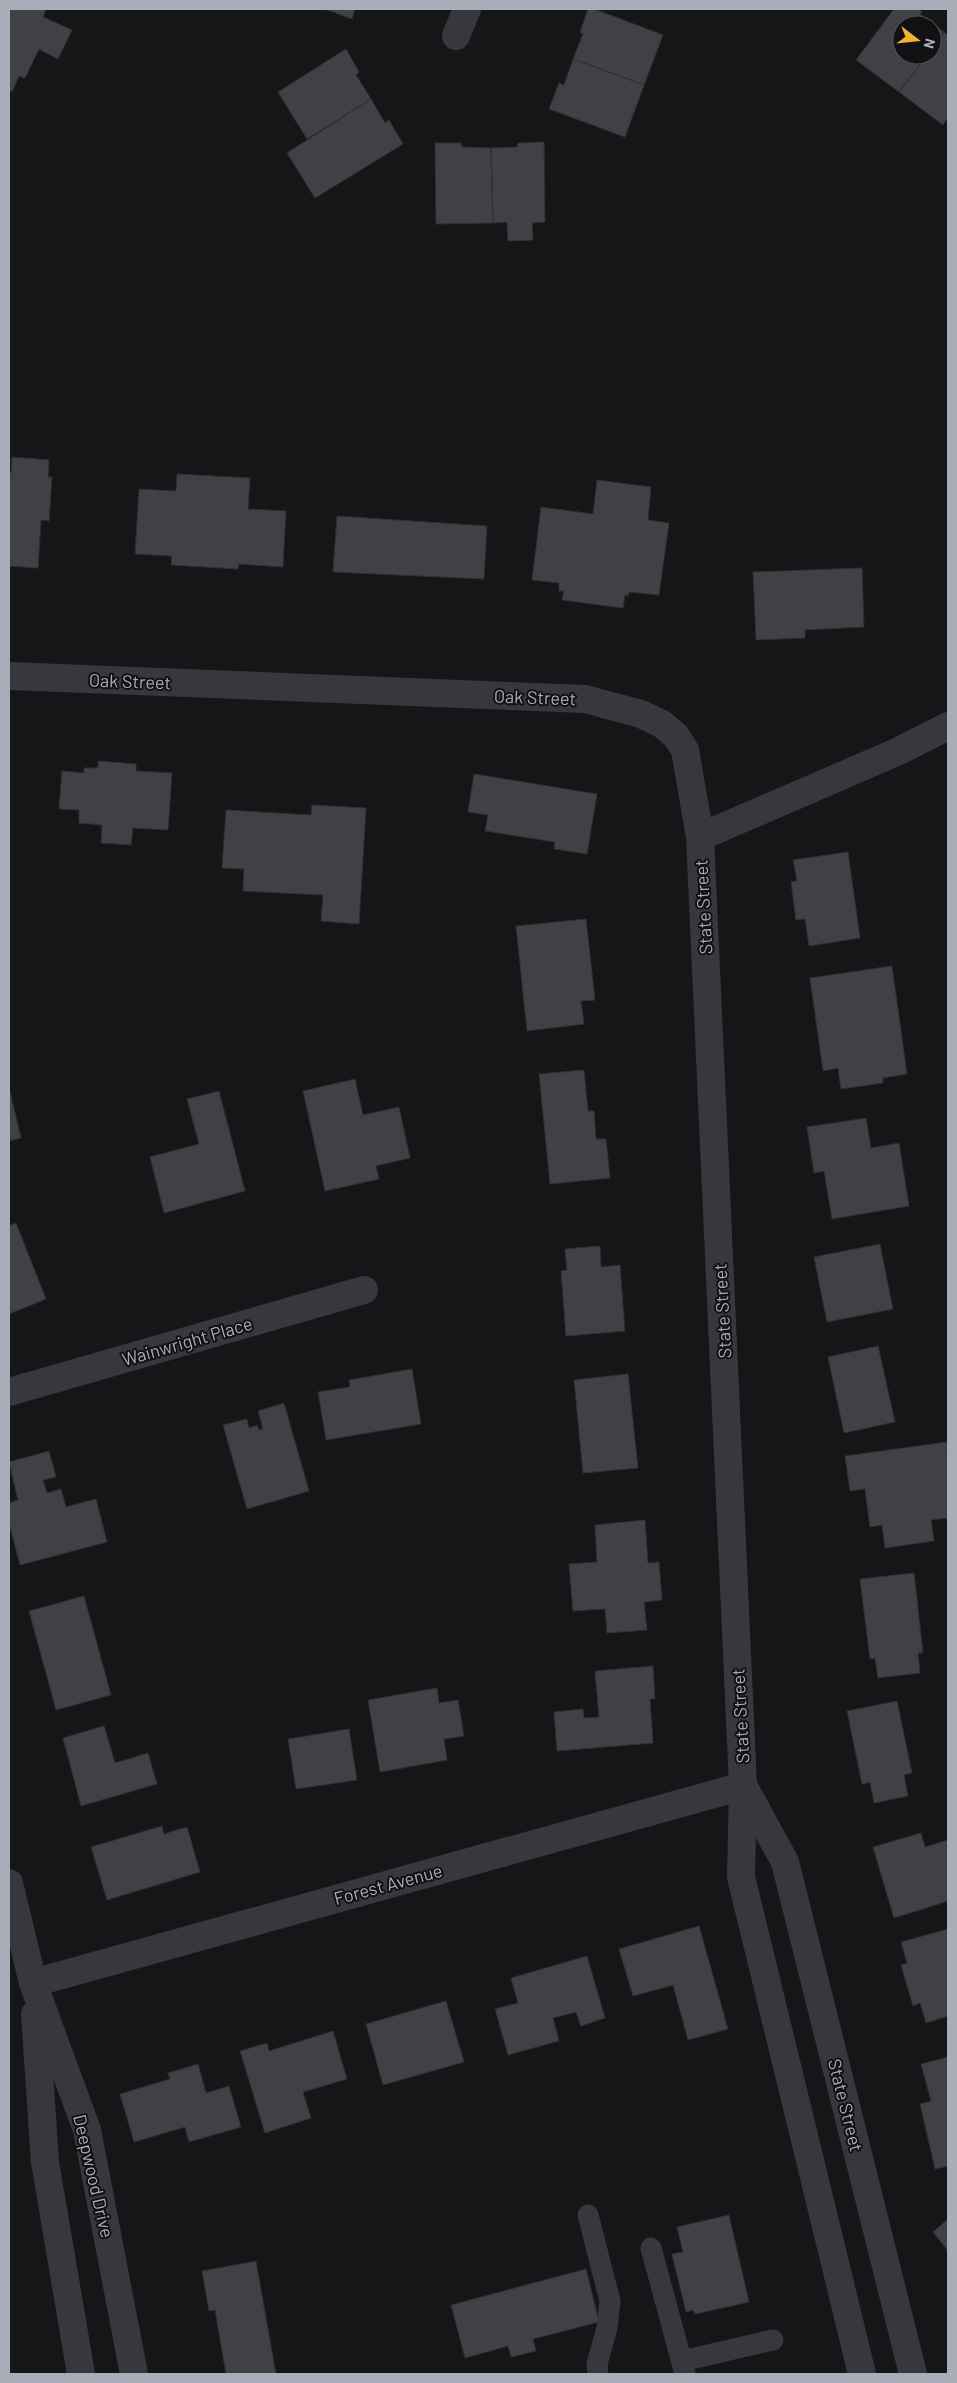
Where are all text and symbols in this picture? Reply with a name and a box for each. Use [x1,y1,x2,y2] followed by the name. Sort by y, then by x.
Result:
[892,15,942,65] north arrow
[921,37,939,51] text: N
[89,669,171,693] street label: Oak Street
[494,685,576,709] street label: Oak Street
[690,859,716,955] street label: State Street
[709,1263,735,1359] street label: State Street
[119,1312,255,1370] street label: Wainwright Place
[727,1668,753,1764] street label: State Street
[331,1859,445,1909] street label: Forest Avenue
[824,2056,868,2154] street label: State Street
[69,2112,119,2240] street label: Deepwood Drive

